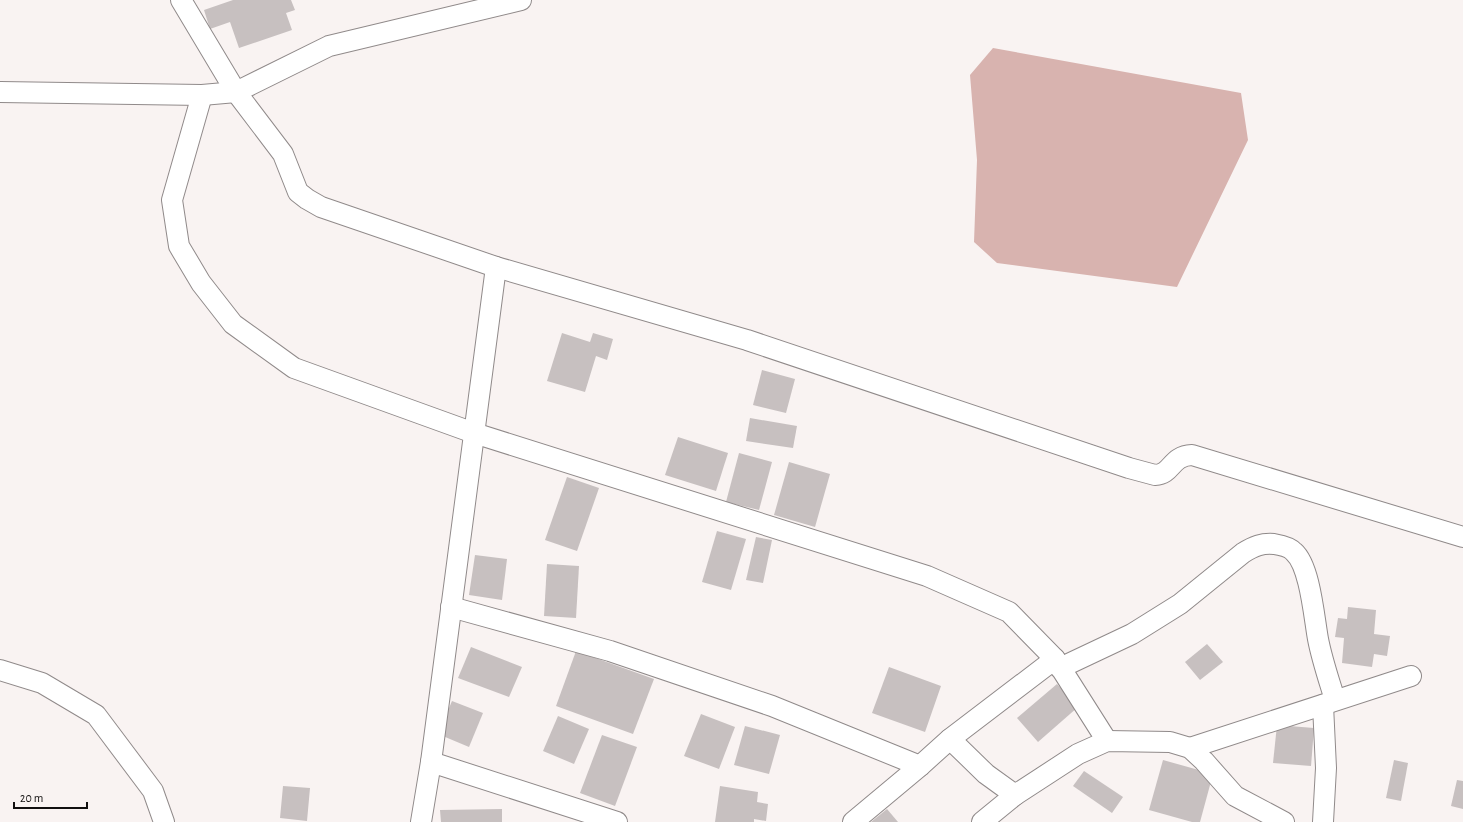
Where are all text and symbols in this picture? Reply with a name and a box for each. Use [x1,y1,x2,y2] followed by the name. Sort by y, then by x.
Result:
[14,784,87,810] scale bar
[20,792,43,804] text: 20 m

